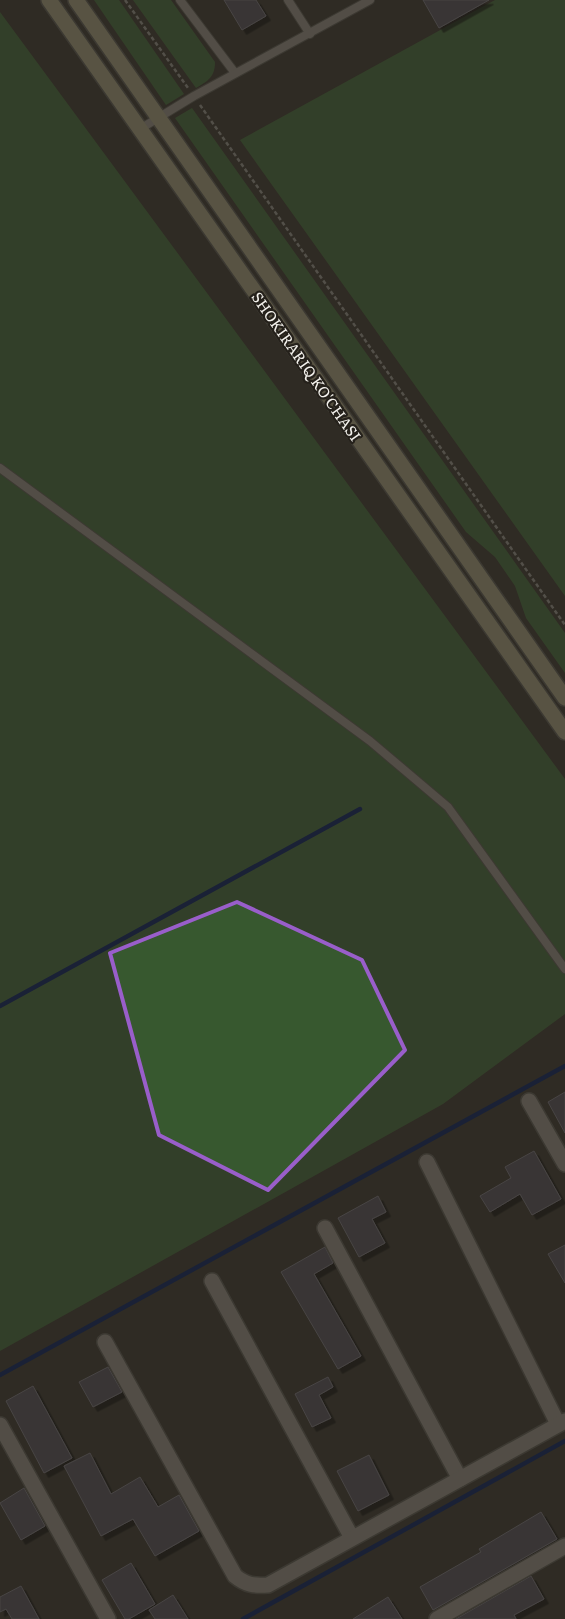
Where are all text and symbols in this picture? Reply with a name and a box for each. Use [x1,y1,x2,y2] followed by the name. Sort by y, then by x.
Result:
[247,287,367,445] street label: SHOKIRARIQ KO'CHASI

